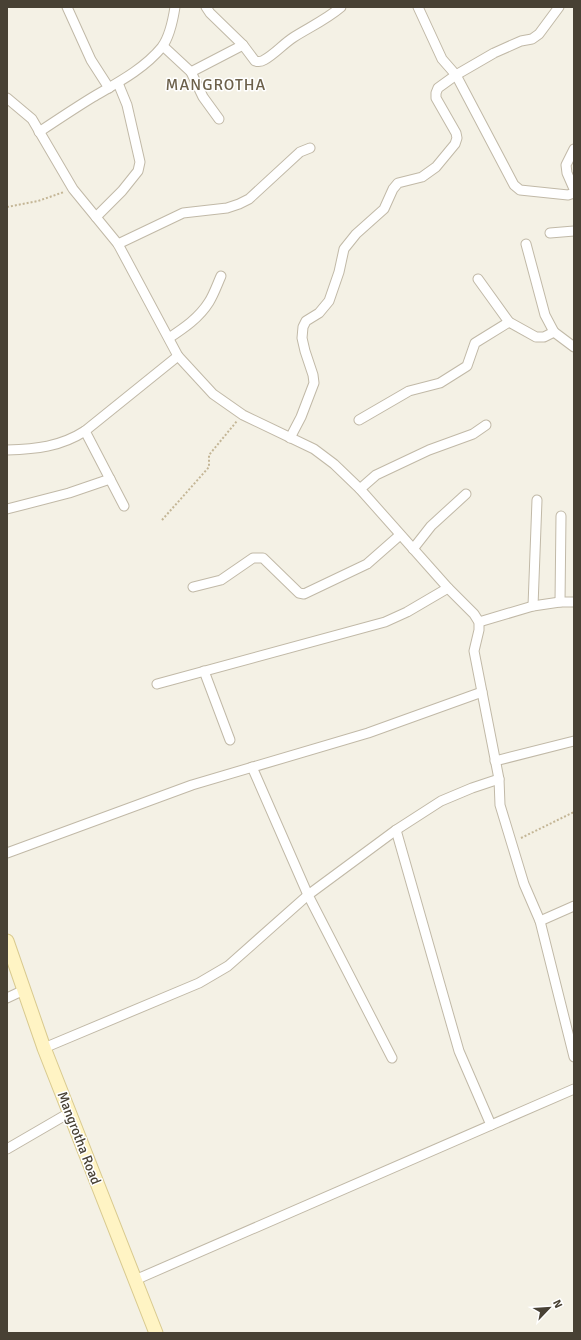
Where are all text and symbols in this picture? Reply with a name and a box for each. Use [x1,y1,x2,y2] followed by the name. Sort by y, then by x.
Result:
[166,75,266,95] district label: MANGROTHA
[53,1089,105,1187] street label: Mangrotha Road
[529,1288,569,1328] north arrow
[550,1298,565,1310] text: N

